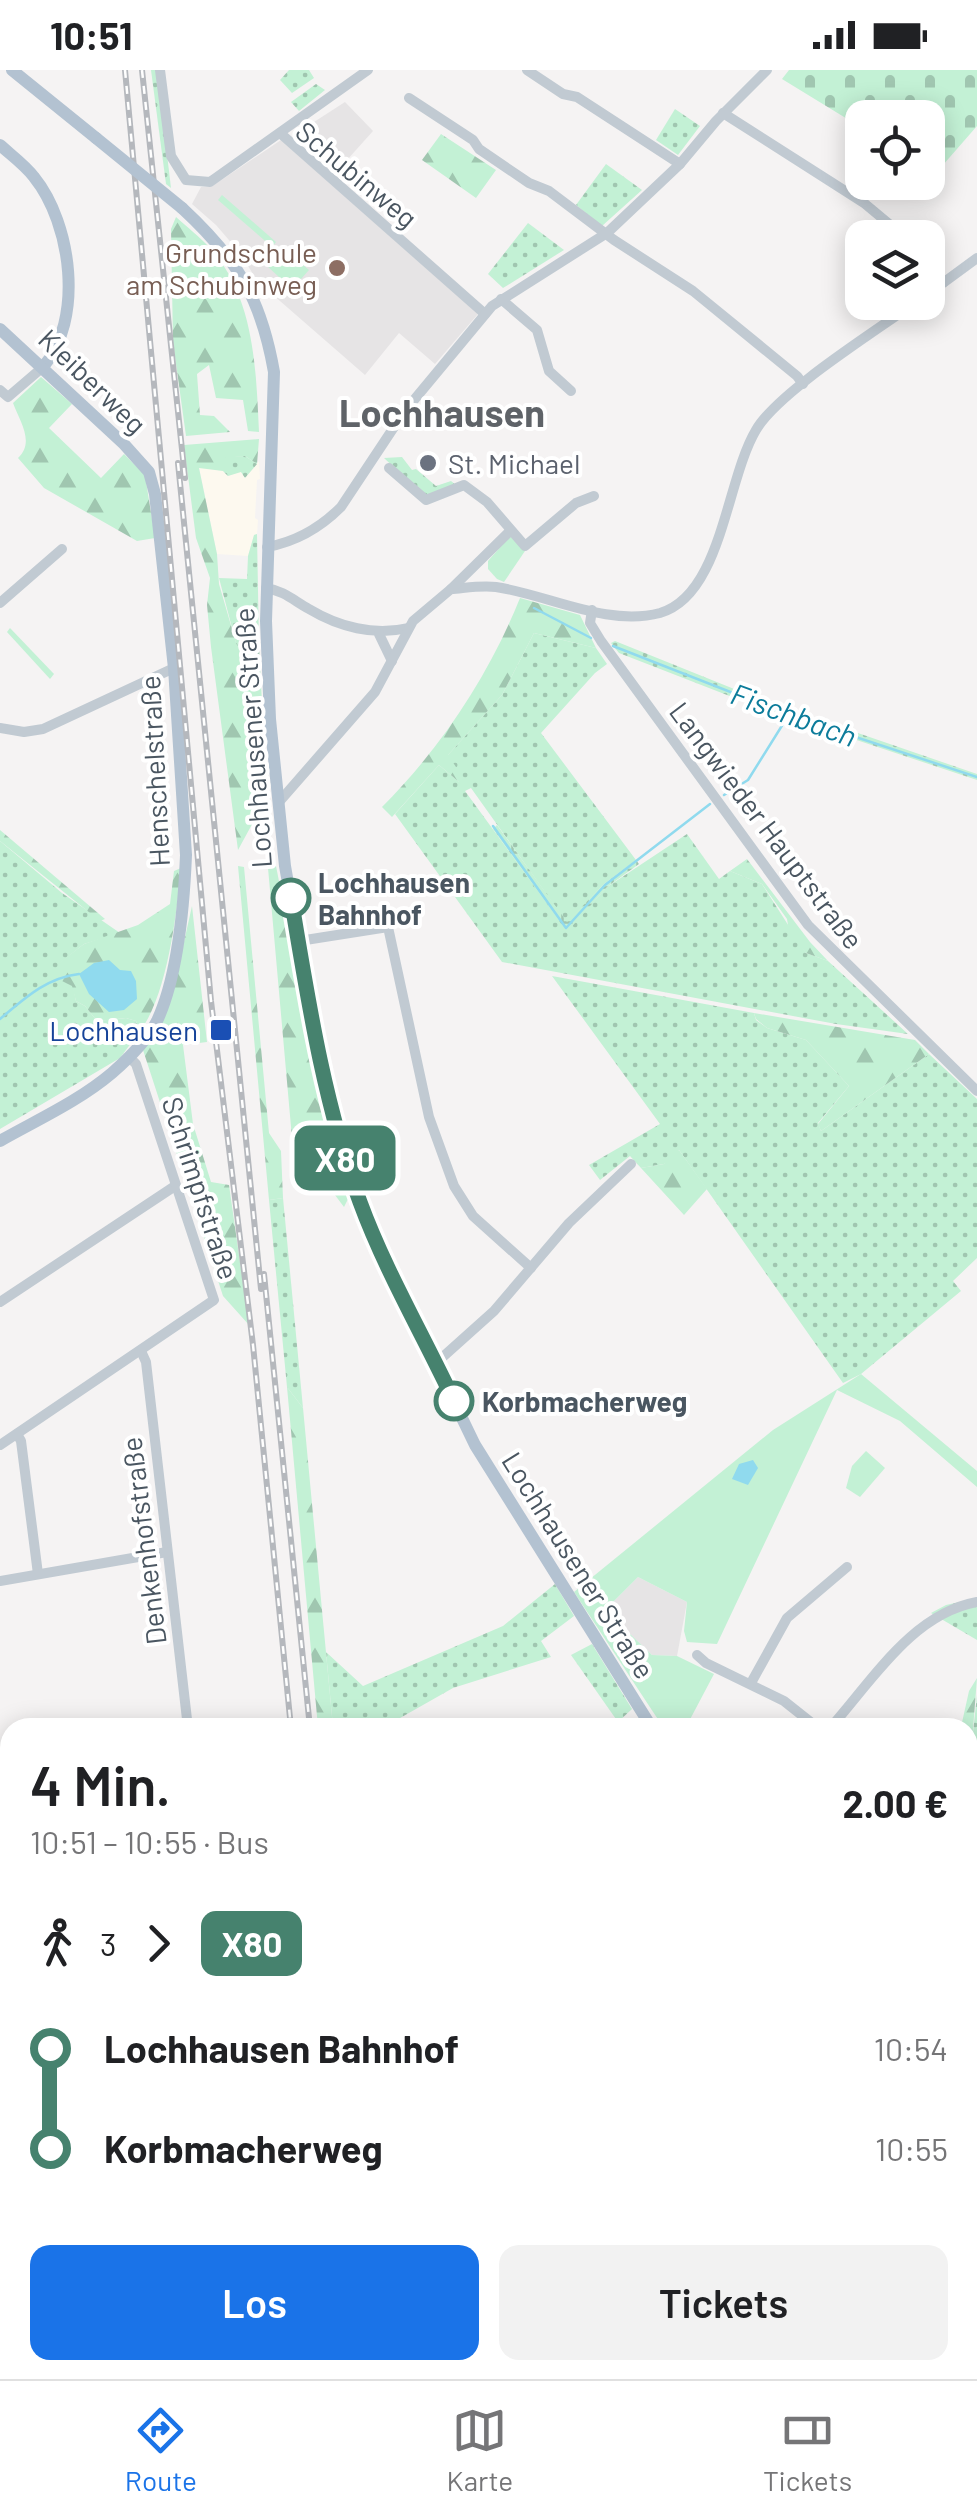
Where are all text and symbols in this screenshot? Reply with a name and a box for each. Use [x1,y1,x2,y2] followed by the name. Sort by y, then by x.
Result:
[50,12,132,58] text: 10:51
[845,100,945,320] map controls
[845,100,945,200] button: locate
[289,113,425,235] street label: Schubinweg
[845,220,945,320] button: layers
[126,235,317,301] place label: Grundschule am Schubinweg
[326,257,348,279] marker: Grundschule am Schubinweg
[32,321,154,441] street label: Kleiberweg
[339,389,545,435] district label: Lochhausen
[448,446,580,480] place label: St. Michael
[417,452,439,474] marker: St. Michael
[226,607,278,869] street label: Lochhausener Straße
[132,675,176,867] street label: Henschelstraße
[726,675,862,753] water label: Fischbach
[663,695,871,955] street label: Langwieder Hauptstraße
[318,865,470,931] place label: Lochhausen Bahnhof
[272,879,310,917] marker: Lochhausen Bahnhof
[49,1013,198,1047] place label: Lochhausen
[208,1017,234,1043] marker: Lochhausen
[155,1092,247,1284] street label: Schrimpfstraße
[288,1126,402,1190] line badge: X80
[315,1137,375,1179] text: X80
[435,1382,473,1420] marker: Korbmacherweg
[482,1384,687,1418] place label: Korbmacherweg
[113,1435,173,1647] street label: Denkenhofstraße
[496,1445,662,1685] street label: Lochhausener Straße
[30,1751,171,1817] text: 4 Min.
[842,1780,948,1826] text: 2.00 €
[30,1822,269,1860] text: 10:51 – 10:55 · Bus
[30,1916,85,1971] icon: walk
[131,1916,186,1971] icon: forward
[221,1922,282,1964] text: X80
[100,1924,116,1962] text: 3
[104,2025,459,2071] text: Lochhausen Bahnhof
[874,2029,948,2067] text: 10:54
[104,2125,383,2171] text: Korbmacherweg
[875,2129,948,2167] text: 10:55
[30,2245,479,2360] button: Los
[499,2245,948,2360] button: Tickets
[125,2403,197,2497] tab: Route
[447,2403,513,2497] tab: Karte
[763,2403,852,2497] tab: Tickets

